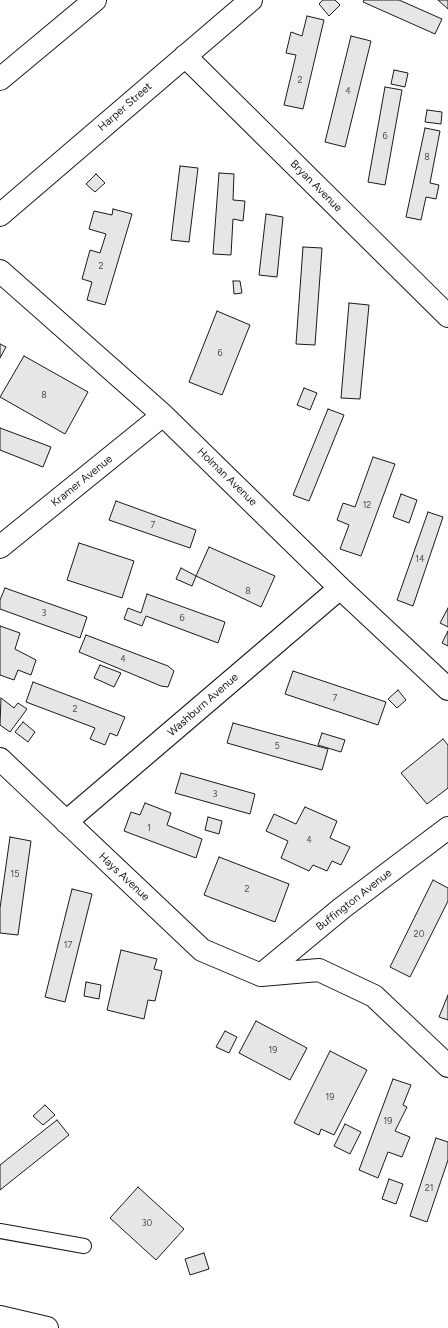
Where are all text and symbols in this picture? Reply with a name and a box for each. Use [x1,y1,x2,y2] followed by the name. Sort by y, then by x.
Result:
[297,75,303,85] house number: 2
[95,80,155,134] street label: Harper Street
[345,86,351,96] house number: 4
[382,131,388,141] house number: 6
[424,152,430,162] house number: 8
[287,157,345,215] street label: Bryan Avenue
[98,261,104,271] house number: 2
[217,348,223,358] house number: 6
[41,390,47,400] house number: 8
[194,445,260,509] street label: Holman Avenue
[49,452,115,510] street label: Kramer Avenue
[363,500,371,510] house number: 12
[151,520,155,530] house number: 7
[415,554,425,564] house number: 14
[245,586,251,596] house number: 8
[42,608,46,618] house number: 3
[179,613,185,623] house number: 6
[120,654,126,664] house number: 4
[165,671,241,739] street label: Washburn Avenue
[333,693,337,703] house number: 7
[72,704,78,714] house number: 2
[274,741,280,751] house number: 5
[213,789,217,799] house number: 3
[147,823,151,833] house number: 1
[306,835,312,845] house number: 4
[96,850,152,904] street label: Hays Avenue
[313,866,395,934] street label: Buffington Avenue
[11,869,19,879] house number: 15
[244,884,250,894] house number: 2
[414,929,424,939] house number: 20
[64,940,72,950] house number: 17
[269,1045,277,1055] house number: 19
[326,1092,334,1102] house number: 19
[384,1116,392,1126] house number: 19
[425,1183,433,1193] house number: 21
[142,1218,152,1228] house number: 30

